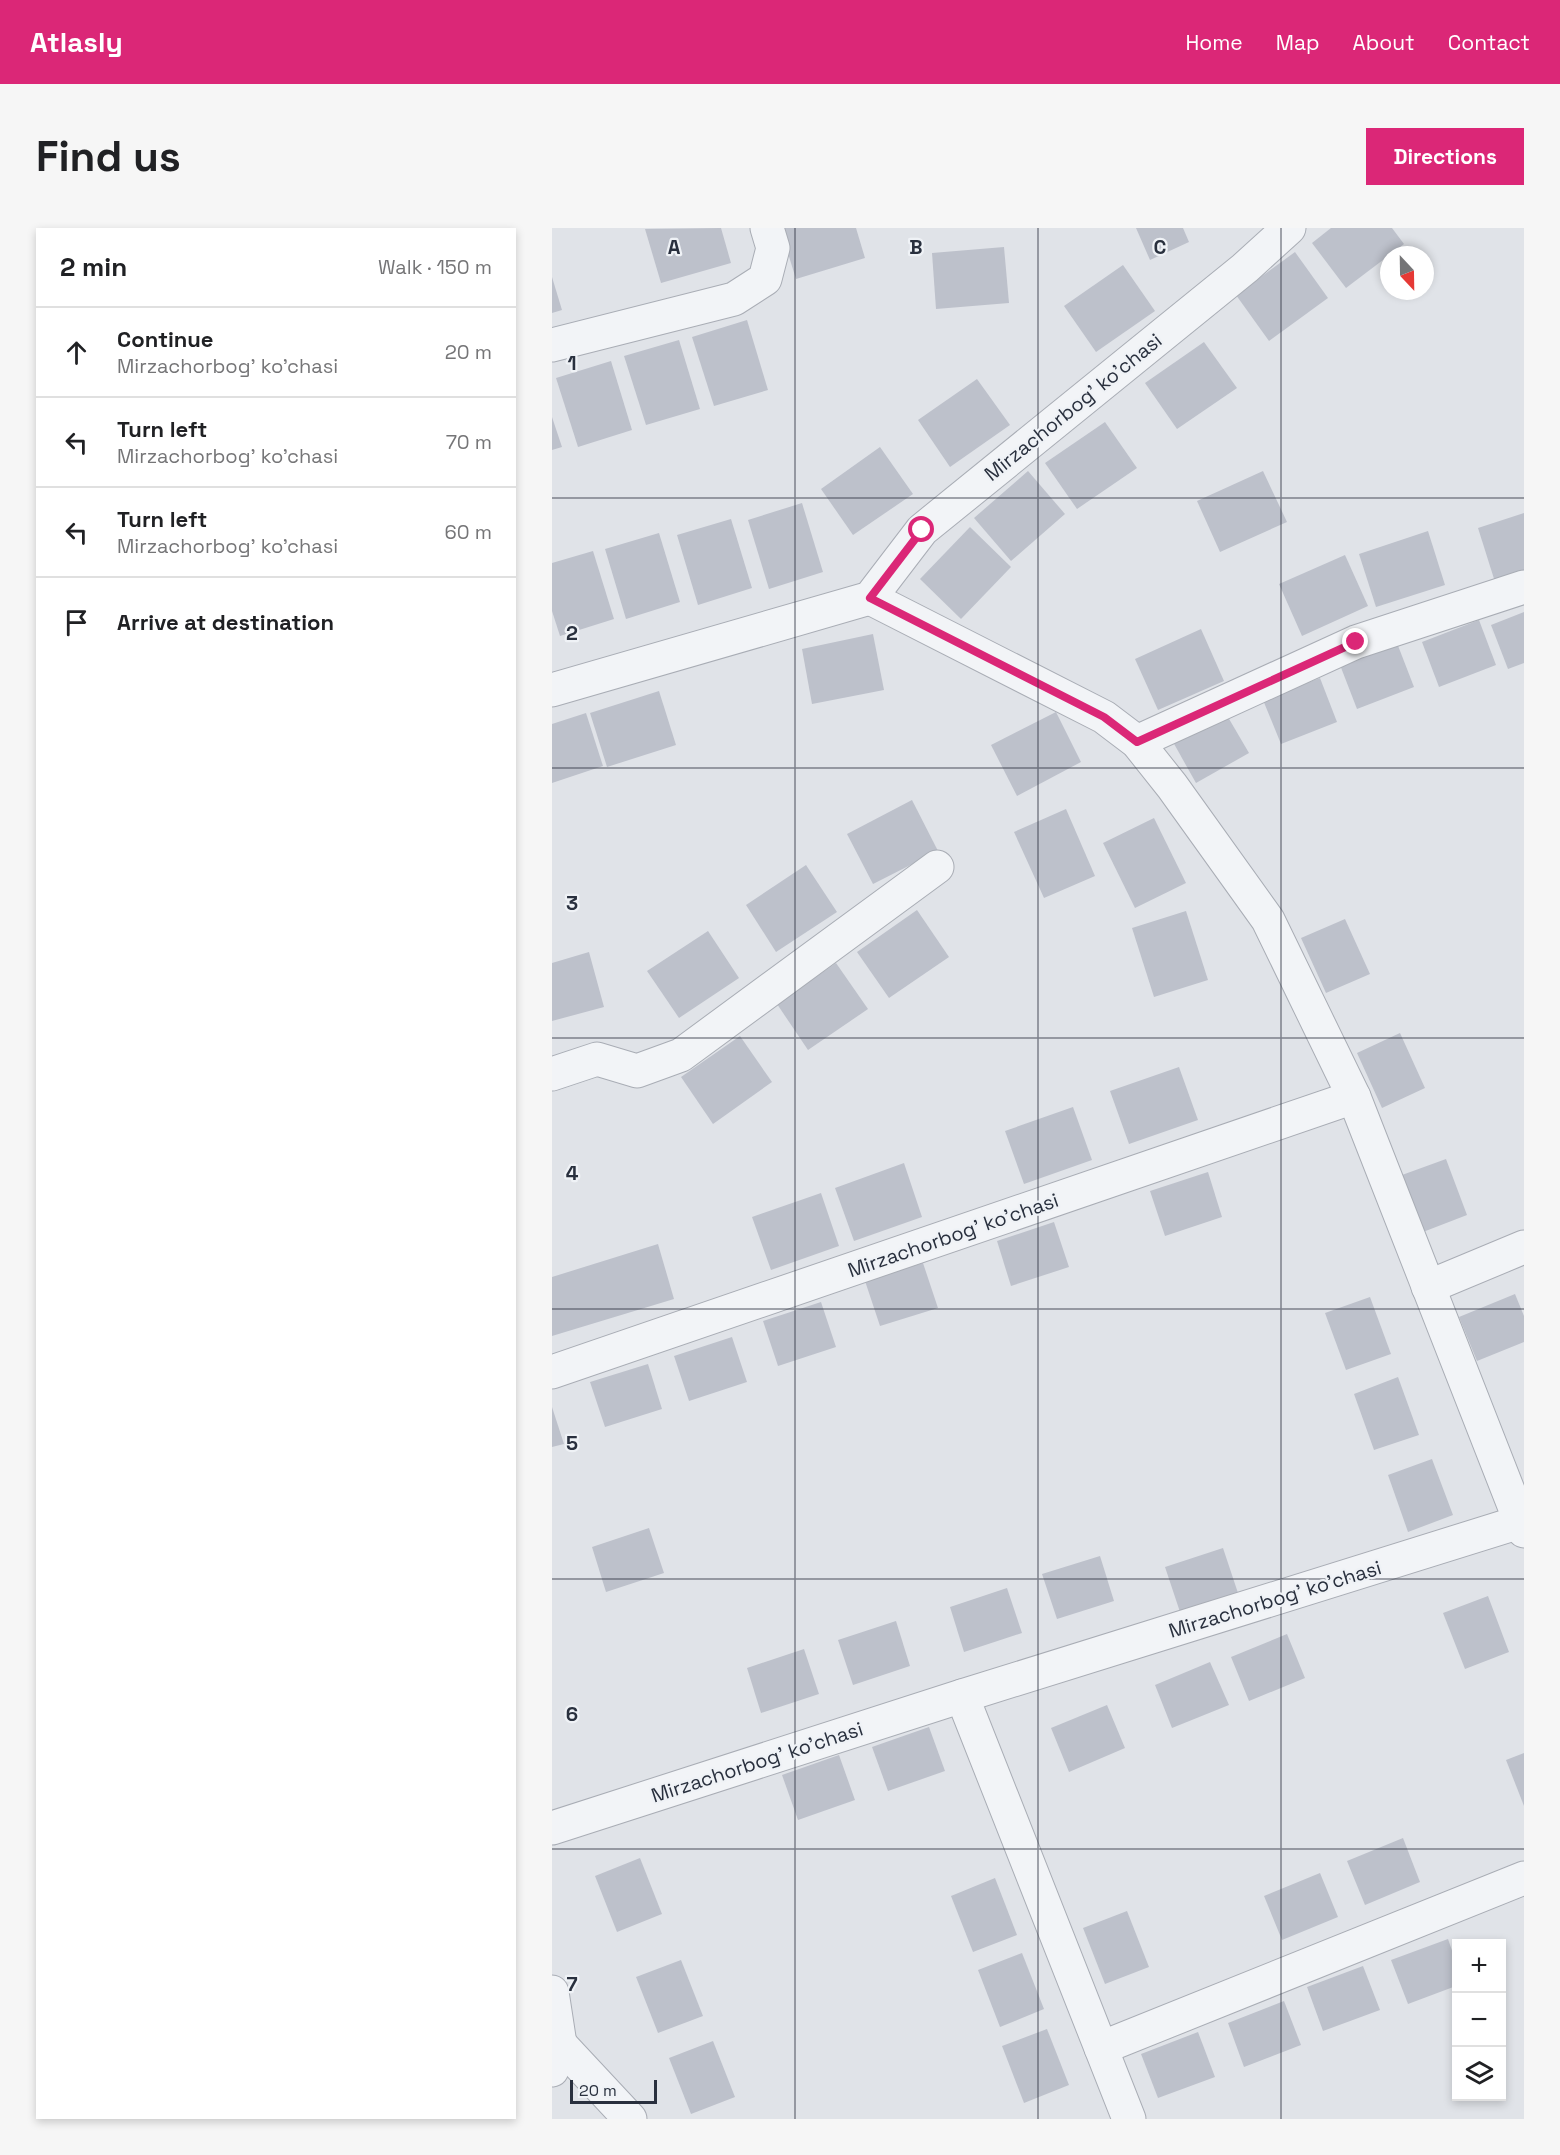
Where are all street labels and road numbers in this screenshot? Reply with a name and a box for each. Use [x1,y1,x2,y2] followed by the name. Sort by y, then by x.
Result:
[979,327,1167,487] street label: Mirzachorbog' ko'chasi
[844,1187,1062,1283] street label: Mirzachorbog' ko'chasi
[1165,1554,1385,1644] street label: Mirzachorbog' ko'chasi
[648,1715,866,1809] street label: Mirzachorbog' ko'chasi

